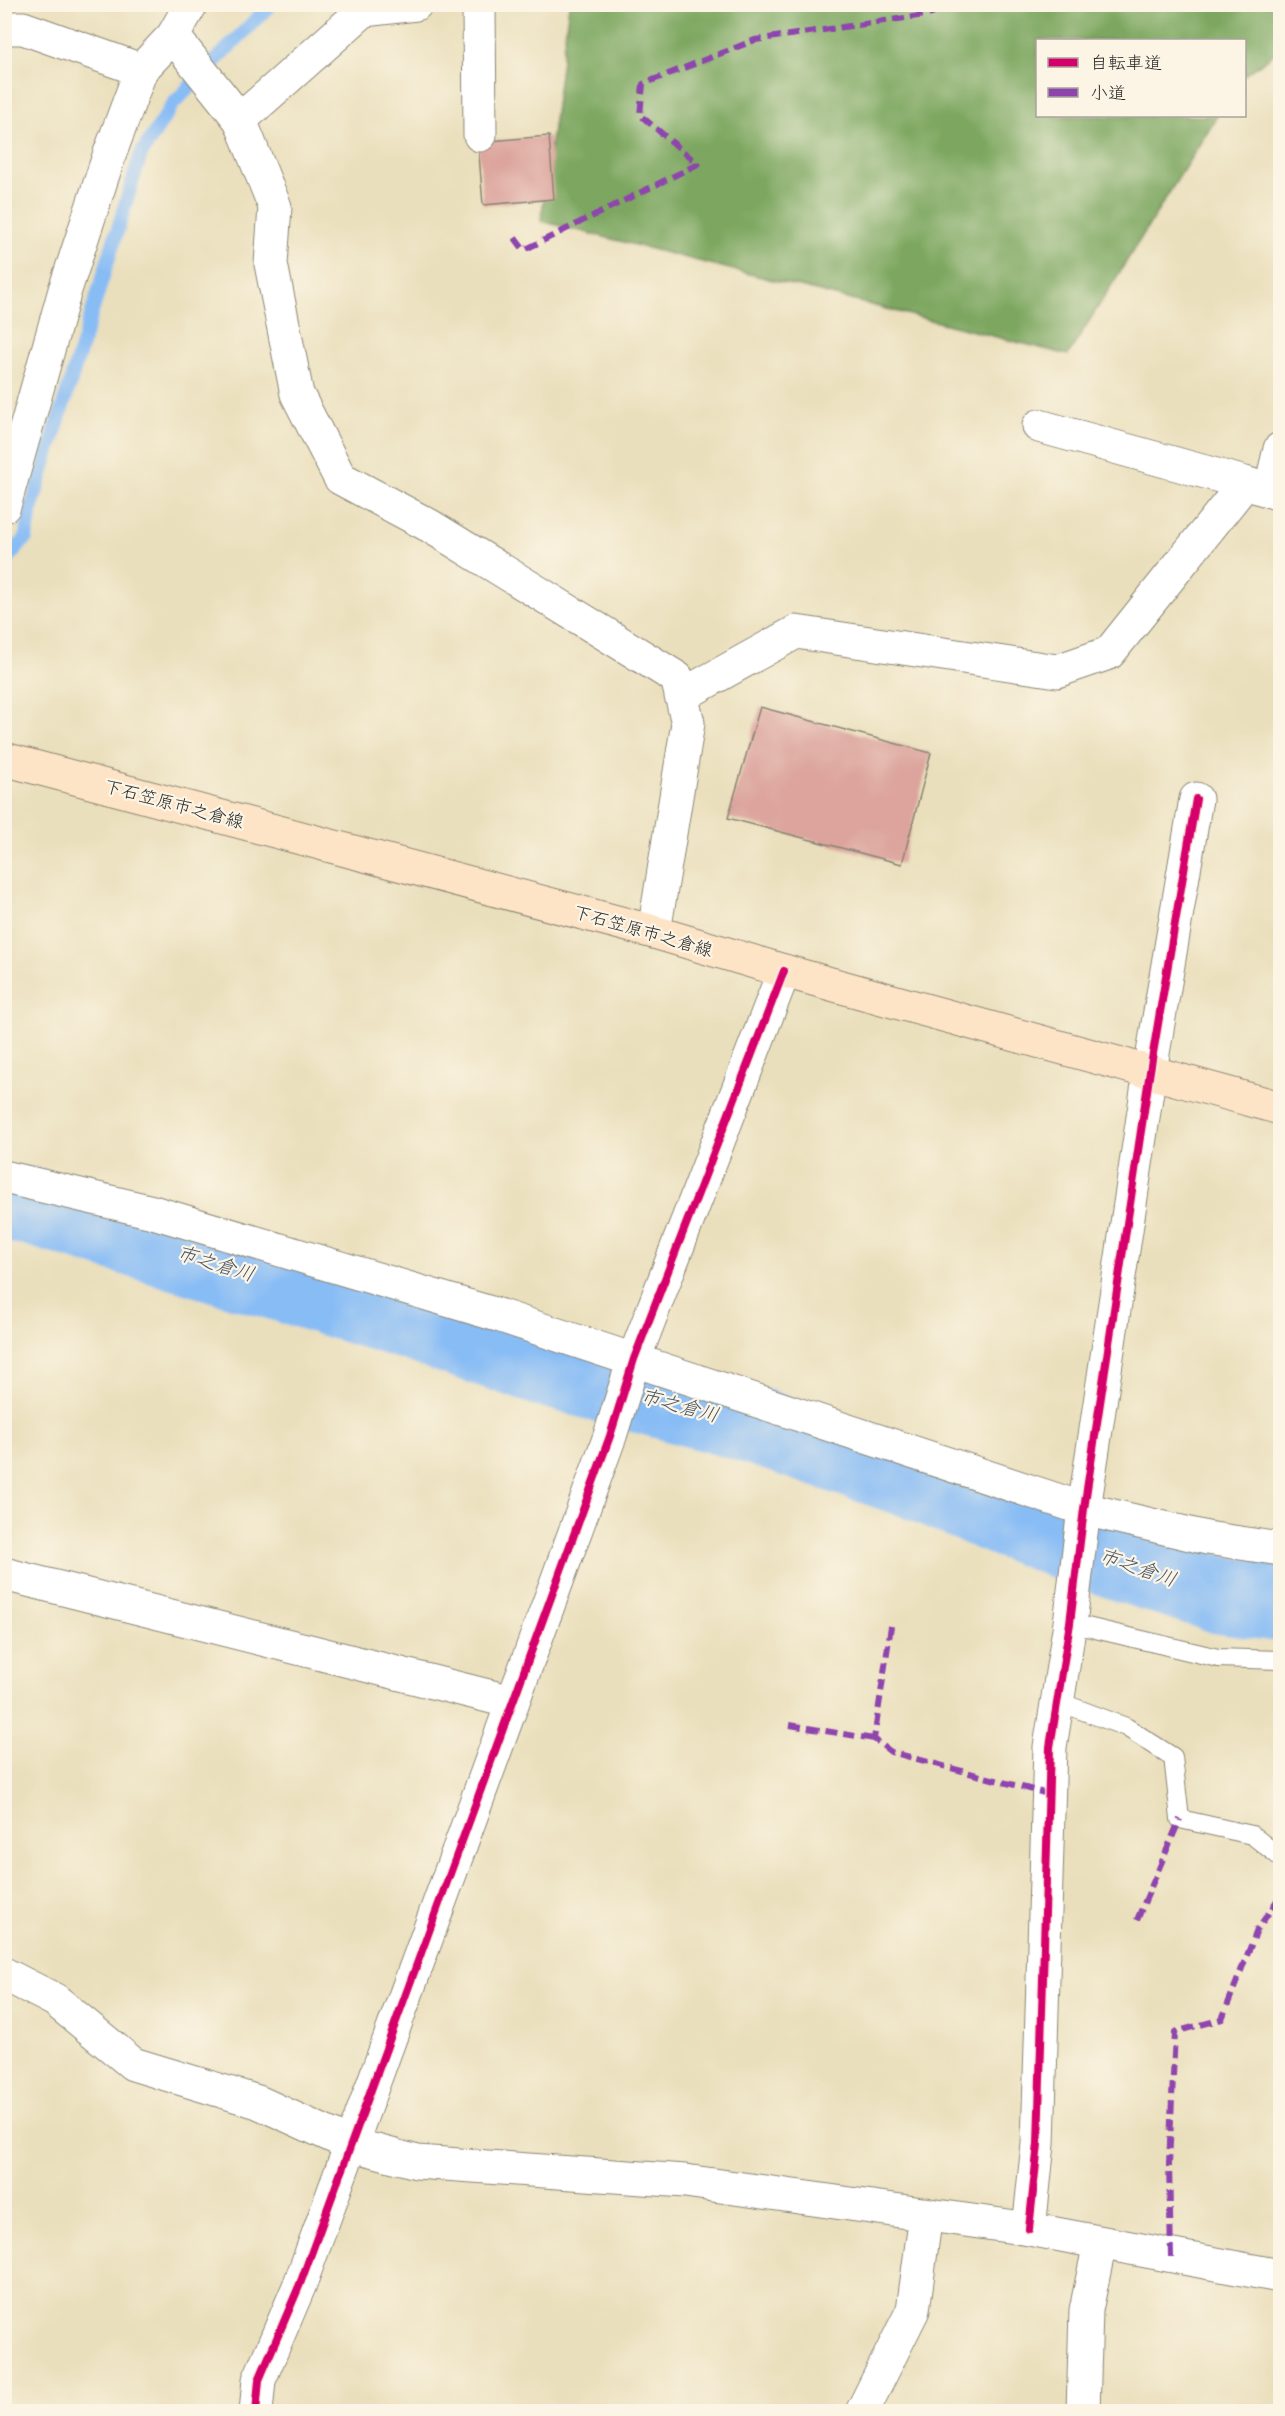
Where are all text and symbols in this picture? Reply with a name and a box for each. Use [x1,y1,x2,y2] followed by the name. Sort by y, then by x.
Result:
[1036,39,1246,117] legend
[1090,52,1162,74] text: 自転車道
[1090,82,1126,104] text: 小道
[102,775,246,833] street label: 下石笠原市之倉線
[571,901,715,961] street label: 下石笠原市之倉線
[174,1240,258,1286] water label: 市之倉川
[638,1383,722,1427] water label: 市之倉川
[1096,1543,1180,1591] water label: 市之倉川

